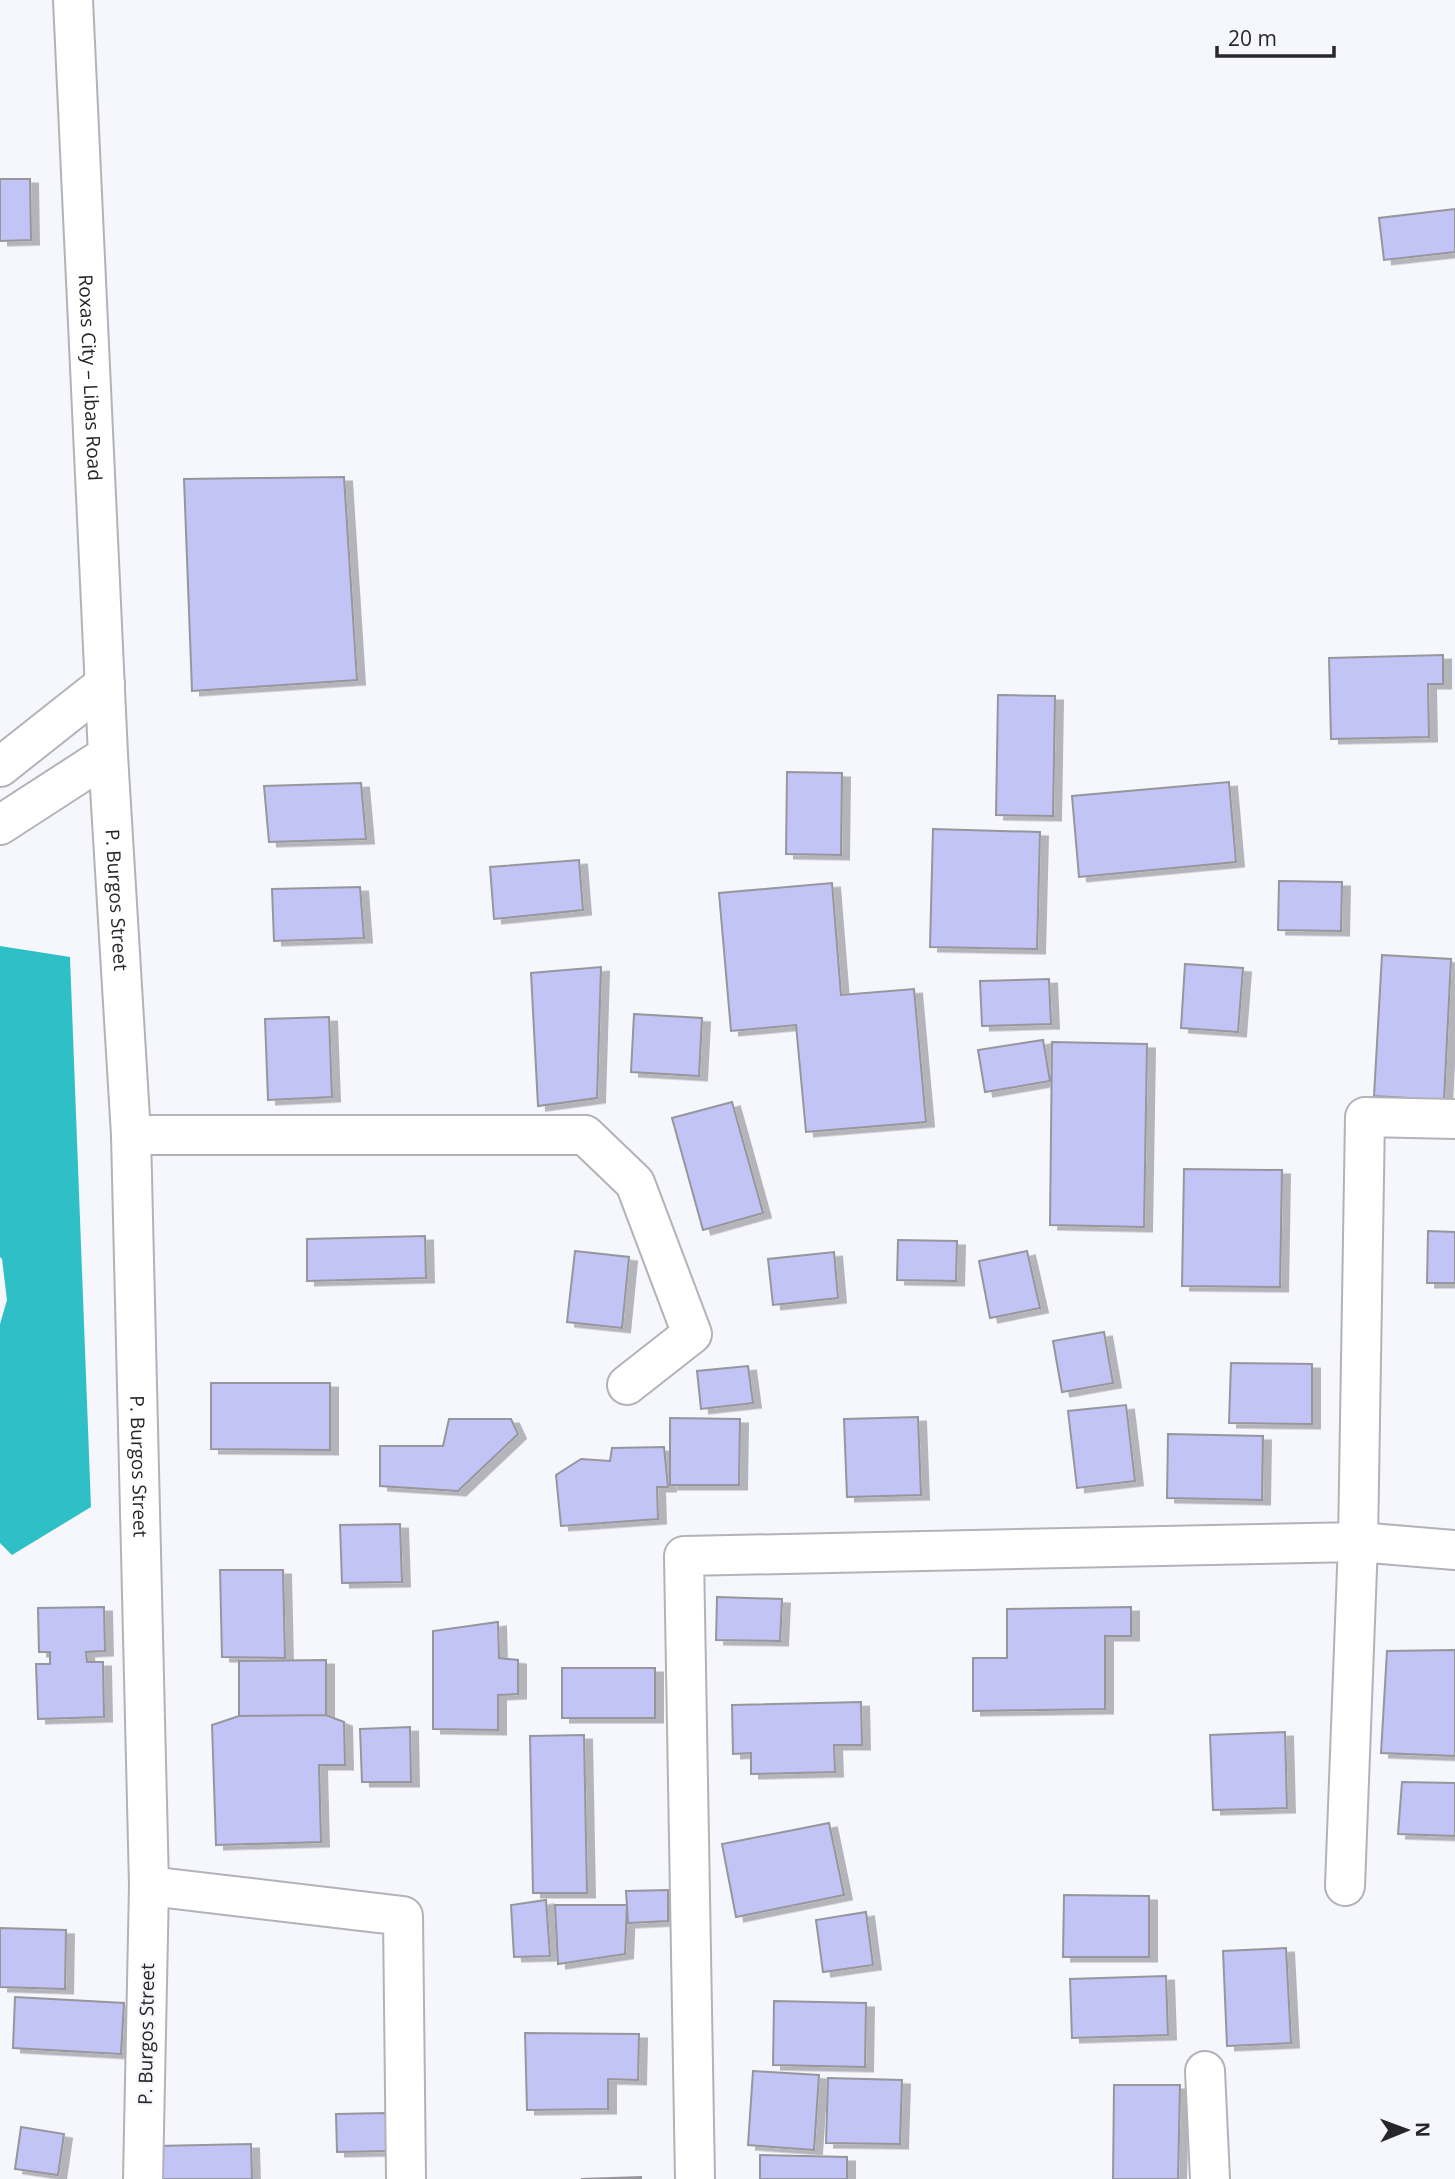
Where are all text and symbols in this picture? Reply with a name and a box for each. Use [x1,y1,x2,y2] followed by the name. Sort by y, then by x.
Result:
[1217,14,1334,58] scale bar
[1228,24,1277,52] text: 20 m
[73,274,108,481] street label: Roxas City – Libas Road
[100,828,134,972] street label: P. Burgos Street
[124,1395,154,1538] street label: P. Burgos Street
[132,1963,160,2105] street label: P. Burgos Street
[1371,2095,1441,2165] north arrow
[1410,2122,1436,2138] text: N

